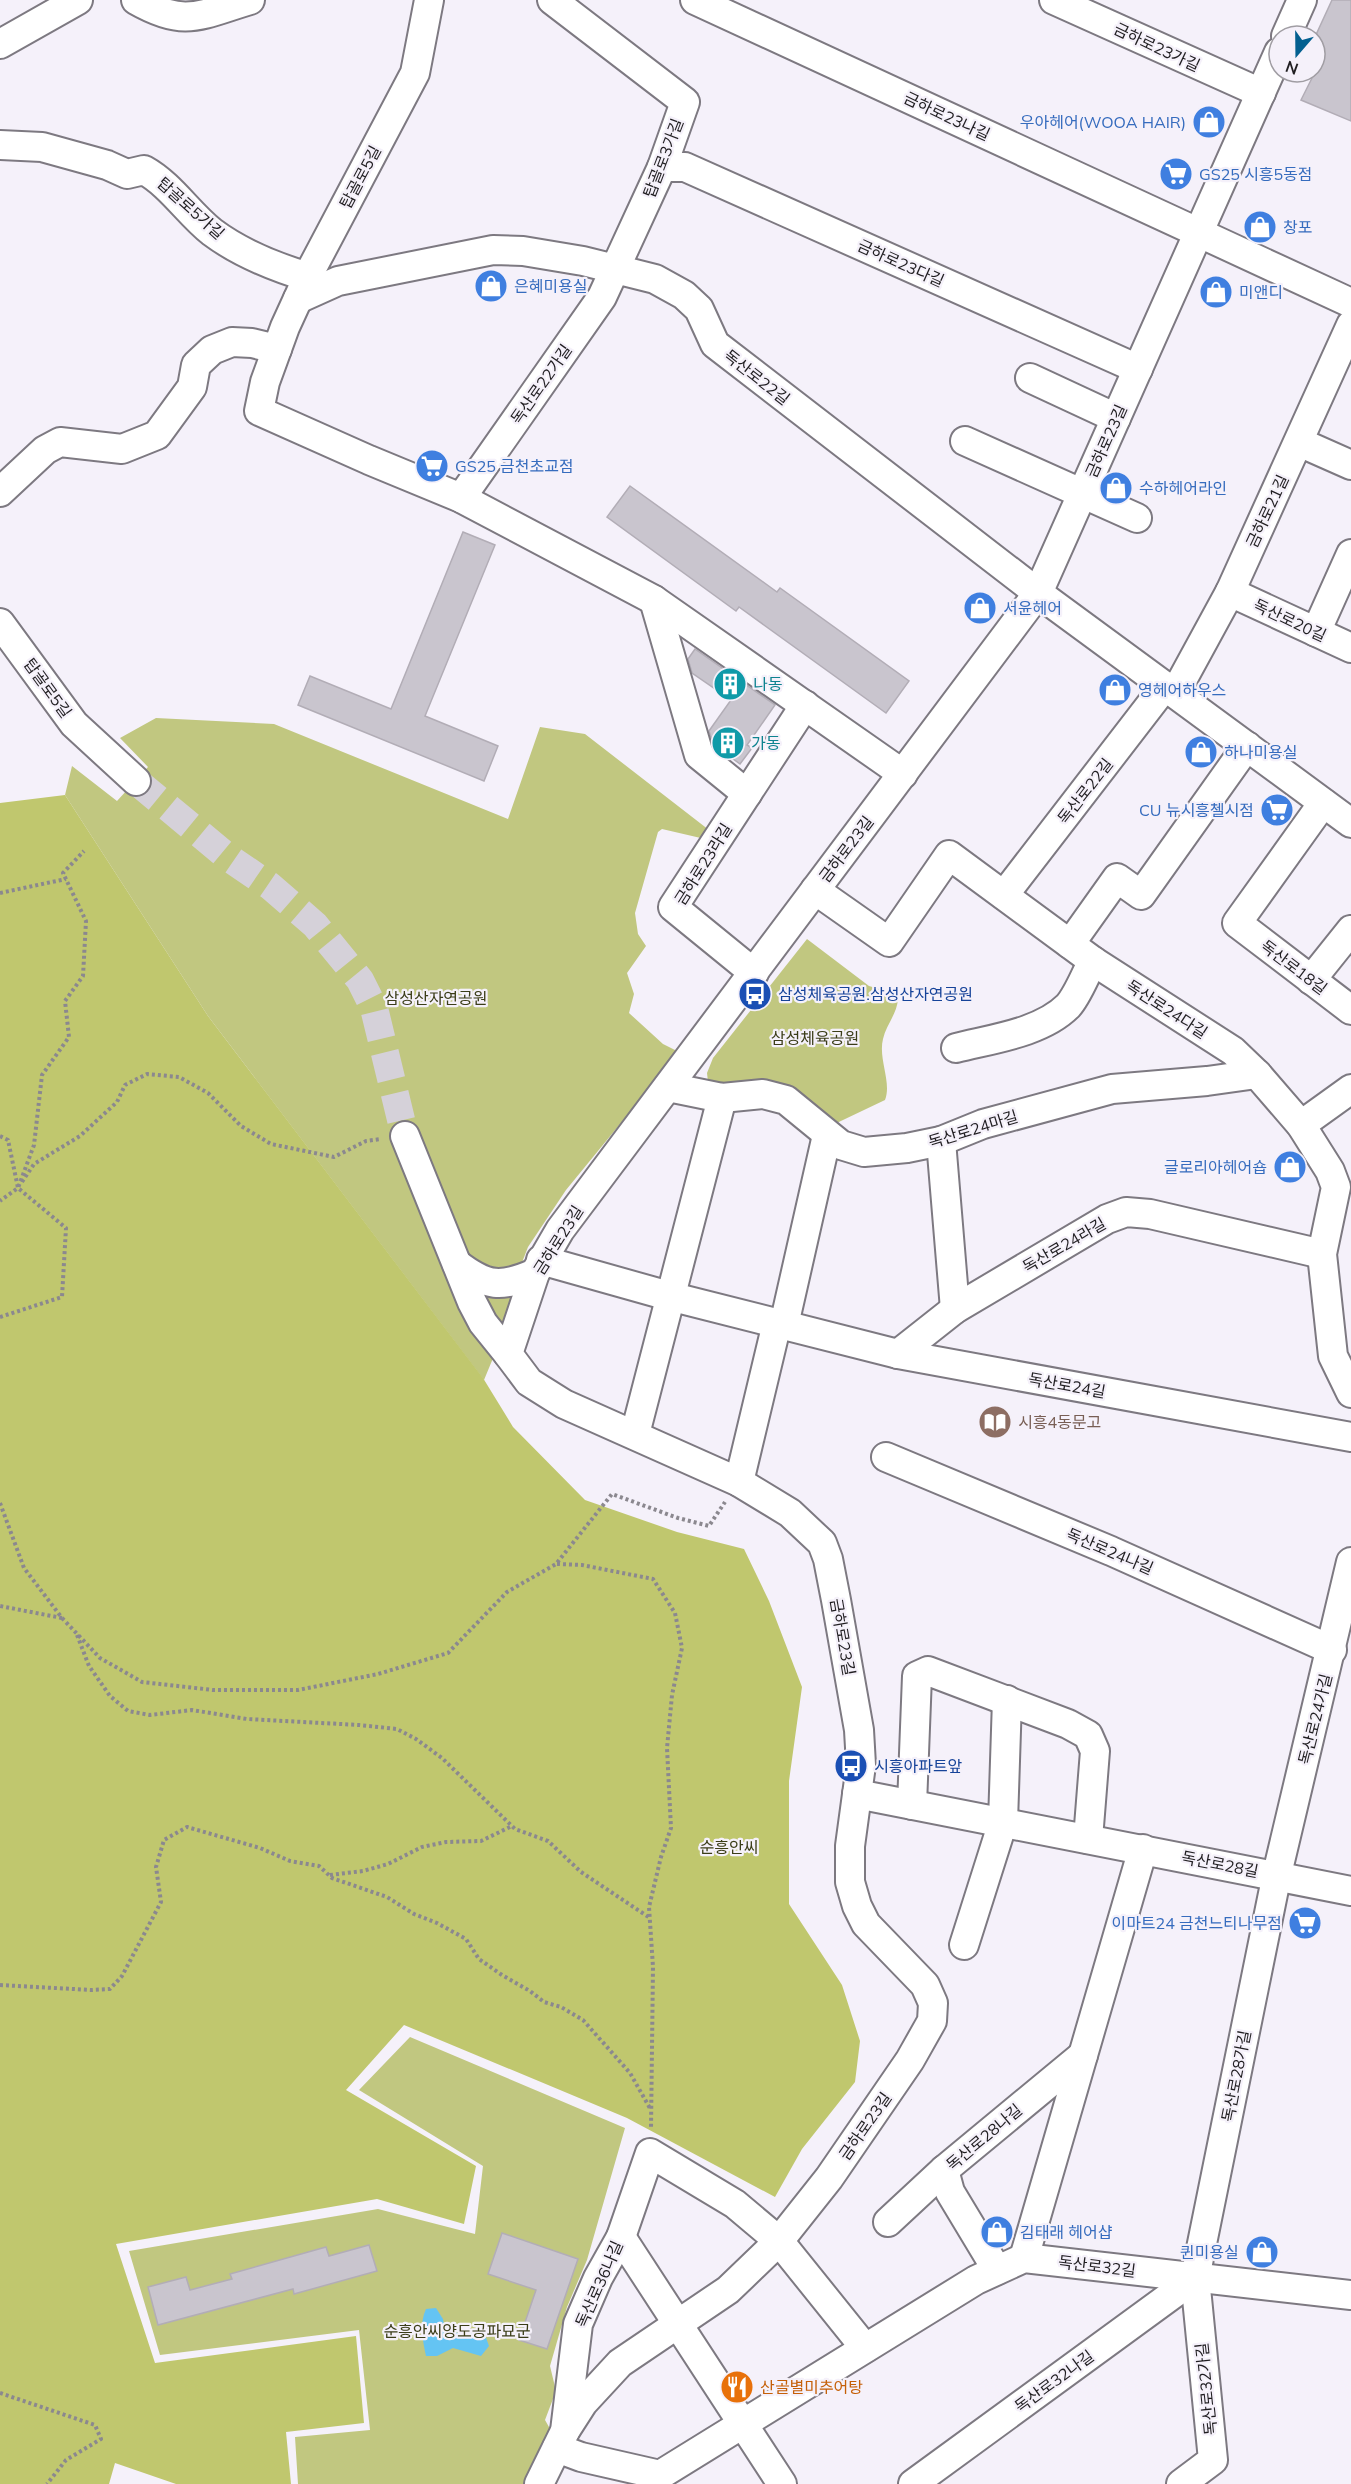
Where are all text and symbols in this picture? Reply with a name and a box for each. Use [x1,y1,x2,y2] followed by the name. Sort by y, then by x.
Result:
[1111,18,1203,76] street label: 금하로23가길
[1267,24,1327,84] north arrow
[1283,57,1301,80] text: N
[901,87,993,145] street label: 금하로23나길
[1191,104,1227,140] shop icon: 우아헤어(WOOA HAIR)
[1020,112,1186,132] place label: 우아헤어(WOOA HAIR)
[639,116,687,200] street label: 탑골로3가길
[335,142,385,212] street label: 탑골로5길
[1158,156,1194,192] supermarket icon: GS25 시흥5동점
[1199,164,1313,184] place label: GS25 시흥5동점
[153,173,229,243] street label: 탑골로5가길
[1242,209,1278,245] shop icon: 창포
[1283,217,1312,237] place label: 창포
[855,235,947,291] street label: 금하로23다길
[473,268,509,304] shop icon: 은혜미용실
[1198,274,1234,310] shop icon: 미앤디
[514,276,588,296] place label: 은혜미용실
[1239,282,1283,302] place label: 미앤디
[506,340,576,428] street label: 독산로22가길
[720,345,794,409] street label: 독산로22길
[1081,401,1131,481] street label: 금하로23길
[414,448,450,484] supermarket icon: GS25 금천초교점
[455,456,574,476] place label: GS25 금천초교점
[1098,470,1134,506] shop icon: 수하헤어라인
[1241,471,1293,551] street label: 금하로21길
[1139,478,1227,498] place label: 수하헤어라인
[962,590,998,626] shop icon: 서윤헤어
[1250,594,1330,646] street label: 독산로20길
[1003,598,1062,618] place label: 서윤헤어
[20,654,76,722] street label: 탑골로5길
[712,666,748,702] building icon: 나동
[1097,672,1133,708] shop icon: 영헤어하우스
[753,674,783,694] place label: 나동
[1138,680,1226,700] place label: 영헤어하우스
[710,725,746,761] building icon: 가동
[751,733,781,753] place label: 가동
[1183,734,1219,770] shop icon: 하나미용실
[1224,742,1298,762] place label: 하나미용실
[1053,754,1117,828] street label: 독산로22길
[1259,792,1295,828] supermarket icon: CU 뉴시흥첼시점
[1139,800,1254,820] place label: CU 뉴시흥첼시점
[815,812,877,886] street label: 금하로23길
[670,819,736,909] street label: 금하로23라길
[1257,936,1331,998] street label: 독산로18길
[1123,975,1211,1043] street label: 독산로24다길
[737,976,773,1012] bus stop icon: 삼성체육공원.삼성산자연공원
[778,984,973,1004] place label: 삼성체육공원.삼성산자연공원
[384,988,488,1008] park label: 삼성산자연공원
[771,1028,859,1048] park label: 삼성체육공원
[926,1106,1020,1152] street label: 독산로24마길
[1272,1149,1308,1185] shop icon: 글로리아헤어숍
[1164,1157,1267,1177] place label: 글로리아헤어숍
[529,1202,587,1278] street label: 금하로23길
[1019,1213,1109,1277] street label: 독산로24라길
[1027,1368,1107,1402] street label: 독산로24길
[977,1404,1013,1440] library icon: 시흥4동문고
[1018,1412,1101,1432] place label: 시흥4동문고
[1063,1524,1157,1578] street label: 독산로24나길
[826,1597,860,1677] street label: 금하로23길
[1294,1672,1336,1766] street label: 독산로24가길
[833,1748,869,1784] bus stop icon: 시흥아파트앞
[874,1756,963,1776] place label: 시흥아파트앞
[700,1837,758,1857] park label: 순흥안씨
[1180,1847,1260,1881] street label: 독산로28길
[1287,1905,1323,1941] supermarket icon: 이마트24 금천느티나무점
[1111,1913,1282,1933] place label: 이마트24 금천느티나무점
[1217,2029,1255,2123] street label: 독산로28가길
[834,2088,896,2164] street label: 금하로23길
[942,2100,1026,2174] street label: 독산로28나길
[979,2214,1015,2250] shop icon: 김태래 헤어샵
[1020,2222,1113,2242] place label: 김태래 헤어샵
[1244,2234,1280,2270] shop icon: 퀸미용실
[571,2238,627,2330] street label: 독산로36나길
[1180,2242,1239,2262] place label: 퀸미용실
[1057,2251,1137,2281] street label: 독산로32길
[383,2321,531,2341] park label: 순흥안씨양도공파묘군
[1191,2342,1221,2436] street label: 독산로32가길
[1011,2346,1097,2416] street label: 독산로32나길
[719,2369,755,2405] restaurant icon: 산골별미추어탕
[760,2377,863,2397] place label: 산골별미추어탕

